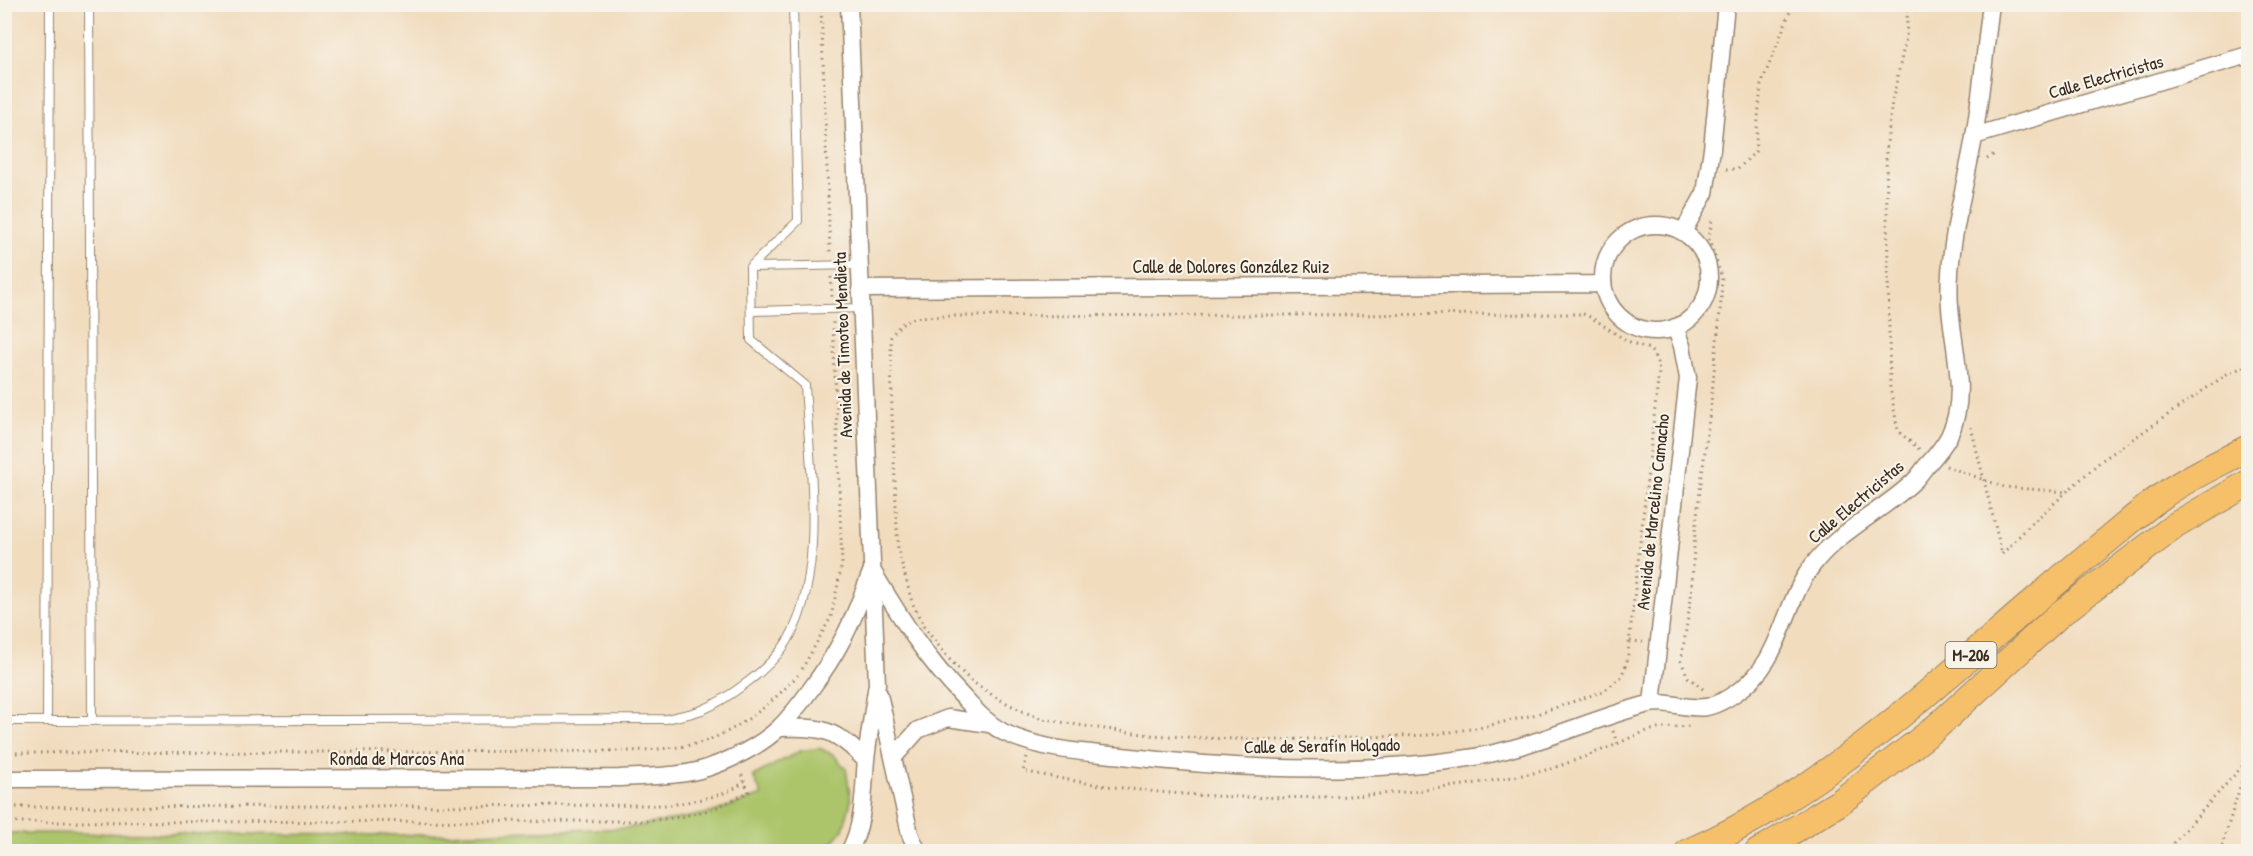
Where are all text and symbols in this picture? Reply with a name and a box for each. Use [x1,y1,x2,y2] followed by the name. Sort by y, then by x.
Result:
[2046,48,2166,105] street label: Calle Electricistas
[827,252,858,438] street label: Avenida de Timoteo Mendieta
[1132,254,1330,279] street label: Calle de Dolores González Ruiz
[1630,413,1675,611] street label: Avenida de Marcelino Camacho
[1802,454,1909,549] street label: Calle Electricistas
[1946,642,1996,668] road number: M-206
[1244,732,1400,759] street label: Calle de Serafín Holgado
[330,746,464,771] street label: Ronda de Marcos Ana

